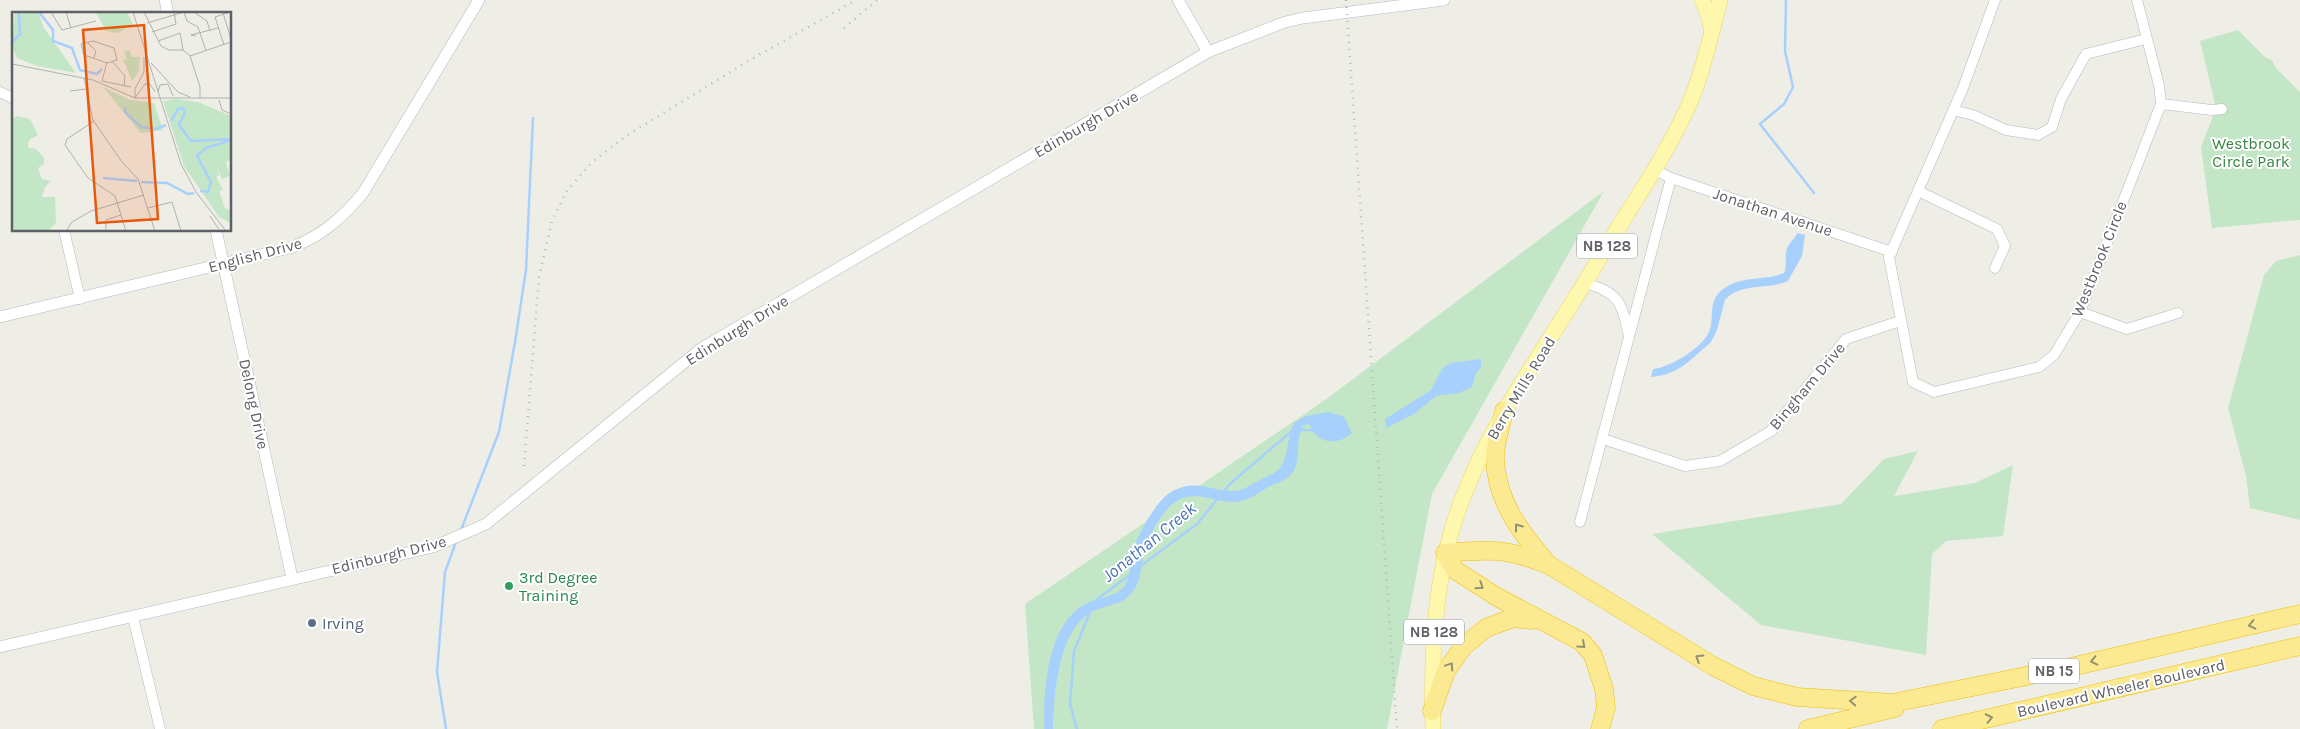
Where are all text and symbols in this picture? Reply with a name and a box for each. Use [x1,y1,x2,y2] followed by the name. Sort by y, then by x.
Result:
[12,12,231,231] inset map
[1030,86,1142,162] street label: Edinburgh Drive
[2212,134,2290,171] park label: Westbrook Circle Park
[1711,184,1835,240] street label: Jonathan Avenue
[2067,198,2131,320] street label: Westbrook Circle
[206,233,304,277] street label: English Drive
[1577,234,1637,258] road number: NB 128
[682,291,792,369] street label: Edinburgh Drive
[1483,333,1559,443] street label: Berry Mills Road
[1765,339,1849,433] street label: Bingham Drive
[235,357,273,451] street label: Delong Drive
[1097,497,1201,587] water label: Jonathan Creek
[1516,524,1524,533] one-way arrow
[330,532,448,578] street label: Edinburgh Drive
[519,568,598,605] place label: 3rd Degree Training
[503,580,515,592] marker: 3rd Degree Training
[1474,580,1484,589] one-way arrow
[322,614,364,633] place label: Irving
[306,617,318,629] marker: Irving
[2248,619,2257,630] one-way arrow
[1404,620,1464,644] road number: NB 128
[1577,639,1586,648] one-way arrow
[1696,654,1705,664] one-way arrow
[2015,655,2227,721] street label: Boulevard Wheeler Boulevard
[2090,655,2099,666] one-way arrow
[2029,658,2079,684] road number: NB 15
[1444,662,1453,671] one-way arrow
[1849,695,1857,706] one-way arrow
[1985,713,1994,724] one-way arrow

